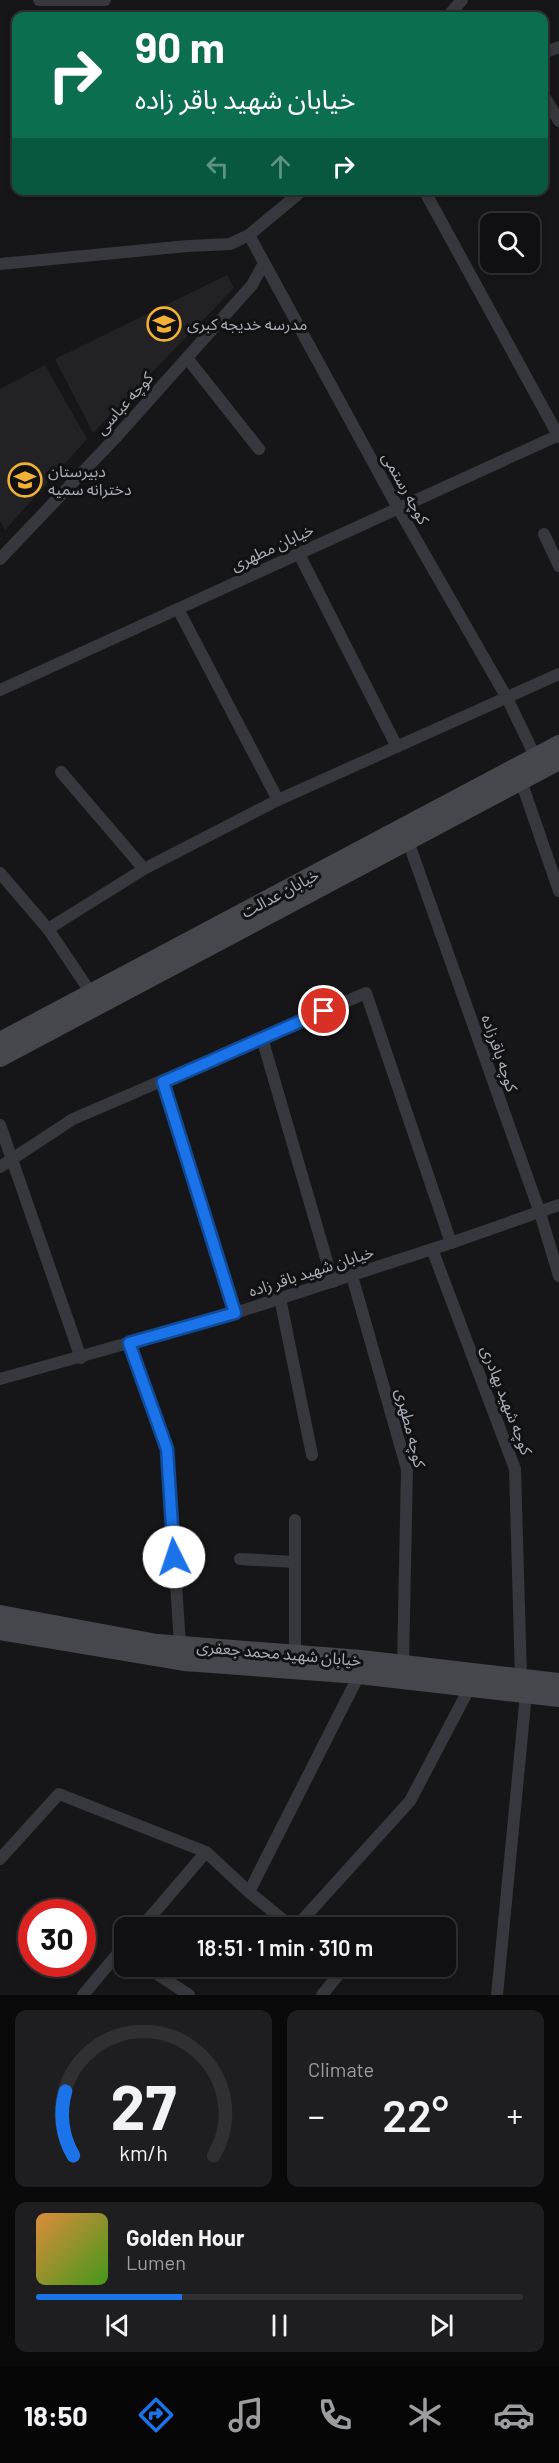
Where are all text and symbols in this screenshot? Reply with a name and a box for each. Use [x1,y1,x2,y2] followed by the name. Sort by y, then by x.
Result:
[135,21,225,71] text: 90 m
[36,36,114,114] icon: right
[135,82,355,114] text: خیابان شهید باقر زاده
[201,150,234,183] icon: left
[264,150,297,183] icon: ahead
[327,150,360,183] icon: right
[480,213,540,273] map controls
[480,213,540,273] button: search
[146,306,182,342] school or university icon: مدرسه خدیجه کبری
[187,314,307,334] place label: مدرسه خدیجه کبری
[91,367,158,439] street label: کوچه عباسی
[377,448,434,528] street label: کوچه رستمی
[48,461,132,499] place label: دبیرستان دخترانه سمیه
[7,462,43,498] school or university icon: دبیرستان دخترانه سمیه
[227,519,317,575] street label: خیابان مطهری
[238,864,322,922] street label: خیابان عدالت
[298,985,349,1036] pin
[307,994,340,1027] icon: arrive
[476,1012,523,1095] street label: کوچه باقرزاده
[246,1241,376,1301] street label: خیابان شهید باقر زاده
[476,1342,537,1458] street label: کوچه شهید بهادری
[390,1386,431,1470] street label: کوچه مطهری
[142,1525,206,1589] position arrow
[196,1636,362,1670] street label: خیابان شهید محمد جعفری
[18,1899,96,1977] speed limit sign: 30
[197,1934,373,1960] text: 18:51 · 1 min · 310 m
[308,2057,374,2081] text: Climate
[111,2068,176,2142] text: 27
[382,2087,449,2141] text: 22°
[308,2095,325,2135] text: −
[506,2095,523,2135] text: +
[119,2140,168,2165] text: km/h
[126,2224,244,2250] text: Golden Hour
[126,2250,186,2274] text: Lumen
[101,2309,134,2342] icon: previous
[263,2309,296,2342] icon: pause
[425,2309,458,2342] icon: next
[135,2394,177,2436] icon: directions
[225,2394,267,2436] icon: music
[314,2394,356,2436] icon: phone
[404,2394,446,2436] icon: climate
[493,2394,535,2436] icon: car
[24,2399,88,2431] text: 18:50

